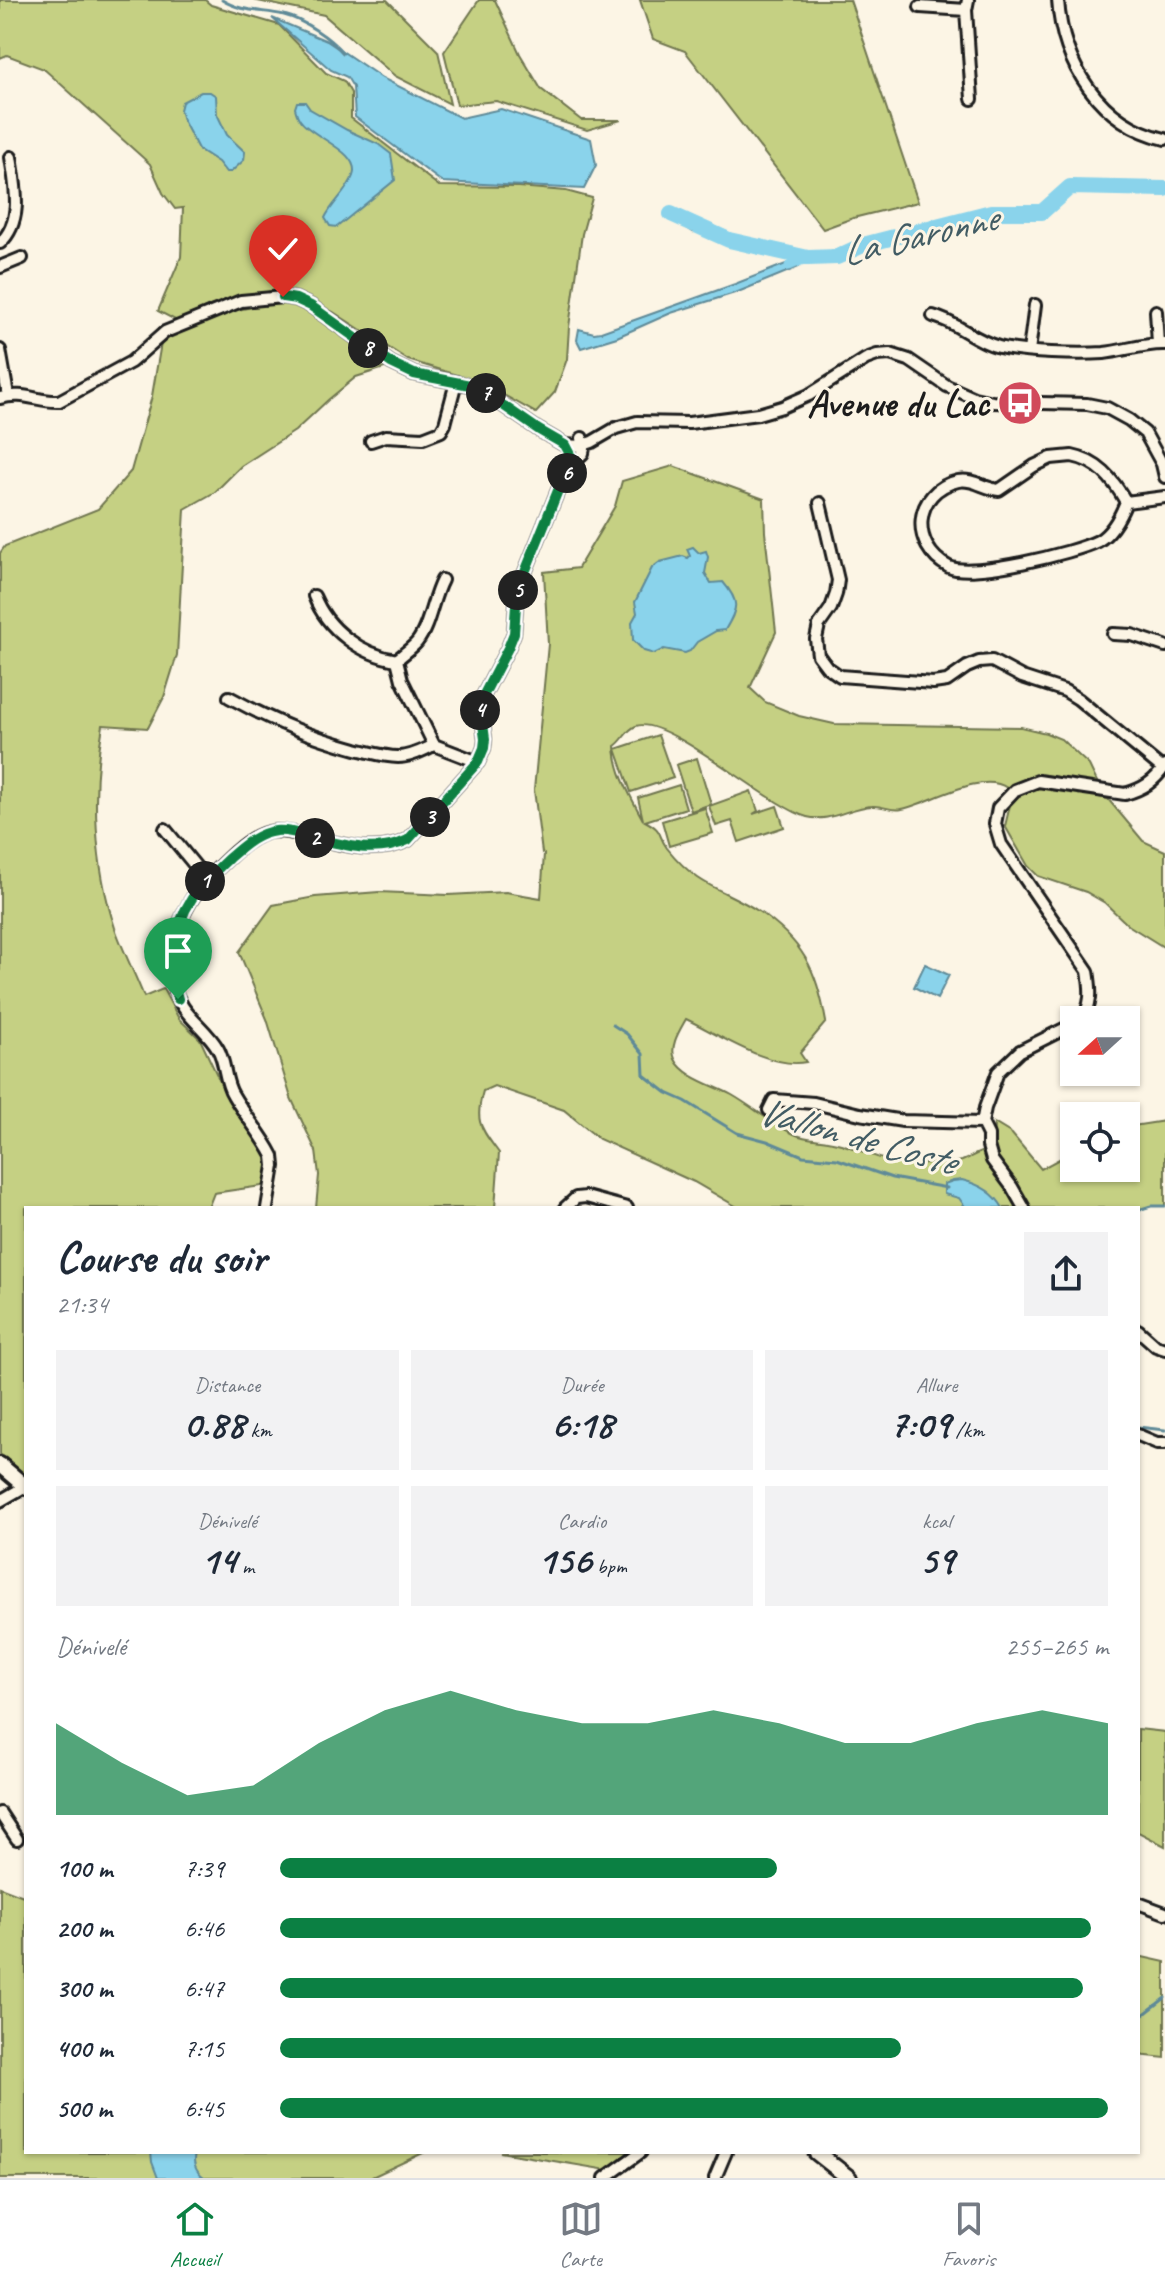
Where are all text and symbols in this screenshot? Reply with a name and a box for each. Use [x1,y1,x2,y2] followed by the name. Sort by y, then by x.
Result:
[837,192,1007,277] water label: La Garonne
[249,215,317,297] pin
[261,227,305,271] icon: check
[348,328,388,368] pin: 8
[363,334,373,362] text: 8
[466,373,506,413] pin: 7
[481,379,491,407] text: 7
[996,379,1044,427] bus stop icon: Avenue du Lac
[807,380,991,427] place label: Avenue du Lac
[547,453,587,493] pin: 6
[562,459,572,487] text: 6
[498,570,538,610] pin: 5
[513,576,523,604] text: 5
[460,690,500,730] pin: 4
[475,696,485,724] text: 4
[410,797,450,837] pin: 3
[425,803,435,831] text: 3
[295,818,335,858] pin: 2
[310,824,320,852] text: 2
[185,861,225,901] pin: 1
[200,867,210,895] text: 1
[144,917,212,999] pin
[156,929,200,973] icon: arrive
[1060,1006,1140,1086] north arrow
[1060,1006,1140,1182] map controls
[753,1086,967,1188] water label: Vallon de Coste
[1060,1102,1140,1182] button: locate
[56,1230,266,1285] text: Course du soir
[1024,1232,1108,1316] button: share
[56,1288,108,1321] text: 21:34
[195,1371,260,1399] text: Distance
[560,1371,604,1399] text: Durée
[916,1371,958,1399] text: Allure
[183,1399,245,1449] text: 0.88
[551,1399,613,1449] text: 6:18
[889,1399,950,1449] text: 7:09
[245,1416,272,1444] text: km
[950,1416,984,1444] text: /km
[198,1507,257,1535] text: Dénivelé
[558,1507,606,1535] text: Cardio
[922,1507,951,1535] text: kcal
[201,1535,237,1585] text: 14
[537,1535,591,1585] text: 156
[919,1535,954,1585] text: 59
[237,1552,254,1580] text: m
[591,1552,627,1580] text: bpm
[56,1630,126,1663] text: Dénivelé
[1005,1630,1108,1663] text: 255–265 m
[56,1852,112,1885] text: 100 m
[184,1852,224,1885] text: 7:39
[56,1912,112,1945] text: 200 m
[184,1912,224,1945] text: 6:46
[56,1972,112,2005] text: 300 m
[184,1972,224,2005] text: 6:47
[56,2032,112,2065] text: 400 m
[184,2032,224,2065] text: 7:15
[56,2092,112,2125] text: 500 m
[184,2092,224,2125] text: 6:45
[170,2197,219,2273] tab: Accueil
[559,2197,603,2273] tab: Carte
[942,2197,995,2273] tab: Favoris

